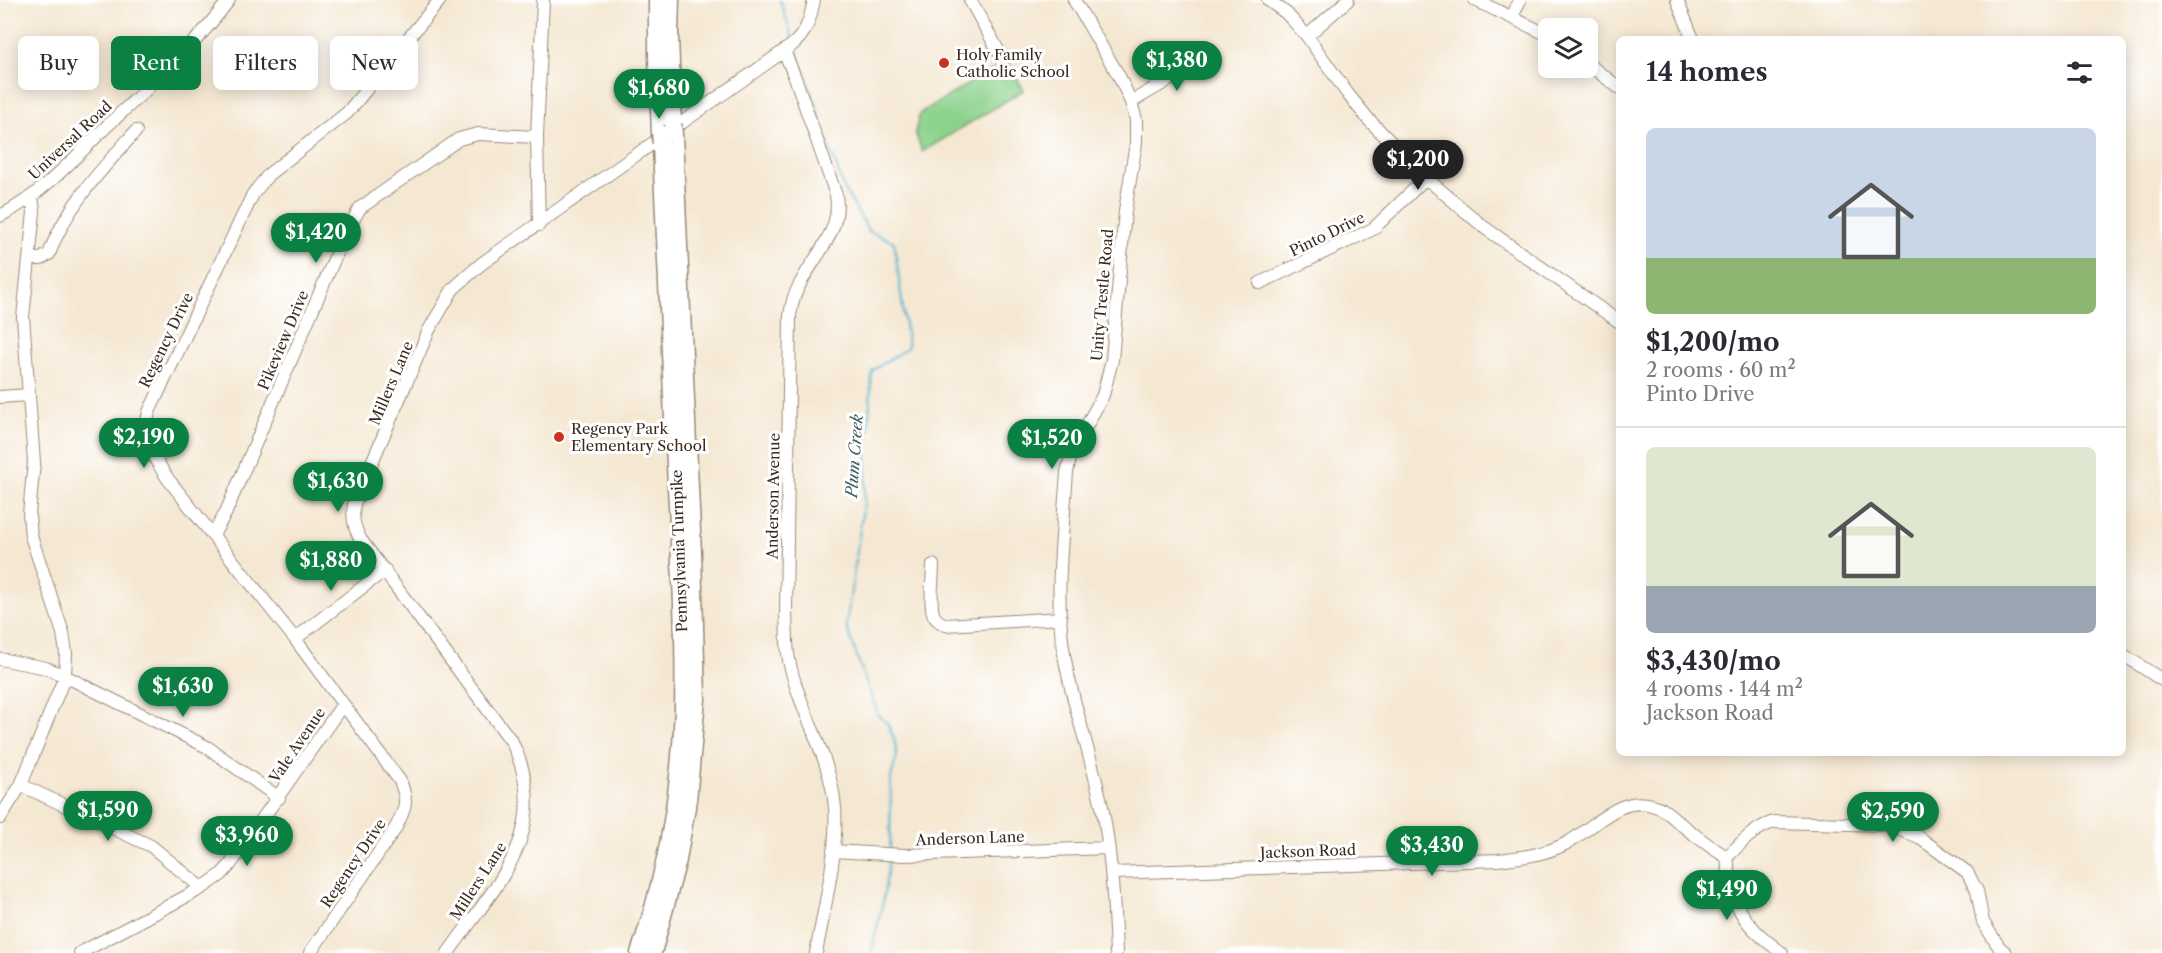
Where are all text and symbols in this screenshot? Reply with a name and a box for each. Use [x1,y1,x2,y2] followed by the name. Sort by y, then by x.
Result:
[1538,18,1598,78] map controls
[1538,18,1598,78] button: layers
[18,36,99,90] chip: Buy
[111,36,201,90] chip: Rent
[213,36,318,90] chip: Filters
[330,36,418,90] chip: New
[1128,41,1226,92] pin: $1,380
[956,45,1070,81] place label: Holy Family Catholic School
[1146,48,1208,72] text: $1,380
[937,56,951,70] marker: Holy Family Catholic School
[1646,56,1768,88] text: 14 homes
[2063,56,2096,89] icon: filters
[610,69,708,120] pin: $1,680
[628,76,690,100] text: $1,680
[24,96,116,184] street label: Universal Road
[1369,140,1467,191] pin: $1,200
[1387,147,1449,171] text: $1,200
[1817,167,1925,275] icon: home
[1286,208,1368,260] street label: Pinto Drive
[267,213,365,264] pin: $1,420
[285,220,347,244] text: $1,420
[1087,228,1117,362] street label: Unity Trestle Road
[253,287,313,393] street label: Pikeview Drive
[135,289,197,391] street label: Regency Drive
[1646,326,1780,358] text: $1,200/mo
[365,338,417,428] street label: Millers Lane
[1646,358,1796,382] text: 2 rooms · 60 m²
[1646,382,1754,406] text: Pinto Drive
[841,413,867,500] water label: Plum Creek
[95,418,193,469] pin: $2,190
[571,419,707,455] place label: Regency Park Elementary School
[1003,419,1101,470] pin: $1,520
[113,425,175,449] text: $2,190
[1021,426,1083,450] text: $1,520
[552,430,566,444] marker: Regency Park Elementary School
[762,433,784,560] street label: Anderson Avenue
[289,462,387,513] pin: $1,630
[307,469,369,493] text: $1,630
[667,469,691,633] street label: Pennsylvania Turnpike
[1817,486,1925,594] icon: home
[282,541,380,592] pin: $1,880
[299,548,363,572] text: $1,880
[1646,645,1781,677] text: $3,430/mo
[134,667,232,718] pin: $1,630
[152,674,214,698] text: $1,630
[1646,677,1803,701] text: 4 rooms · 144 m²
[1646,701,1774,725] text: Jackson Road
[264,704,329,787] street label: Vale Avenue
[59,791,157,842] pin: $1,590
[1844,792,1942,843] pin: $2,590
[77,798,139,822] text: $1,590
[1861,799,1925,823] text: $2,590
[316,815,390,911] street label: Regency Drive
[198,816,296,867] pin: $3,960
[215,823,279,847] text: $3,960
[1383,826,1481,877] pin: $3,430
[914,827,1025,849] street label: Anderson Lane
[1400,833,1464,857] text: $3,430
[446,838,510,924] street label: Millers Lane
[1258,840,1356,862] street label: Jackson Road
[1678,870,1776,921] pin: $1,490
[1696,877,1758,901] text: $1,490

